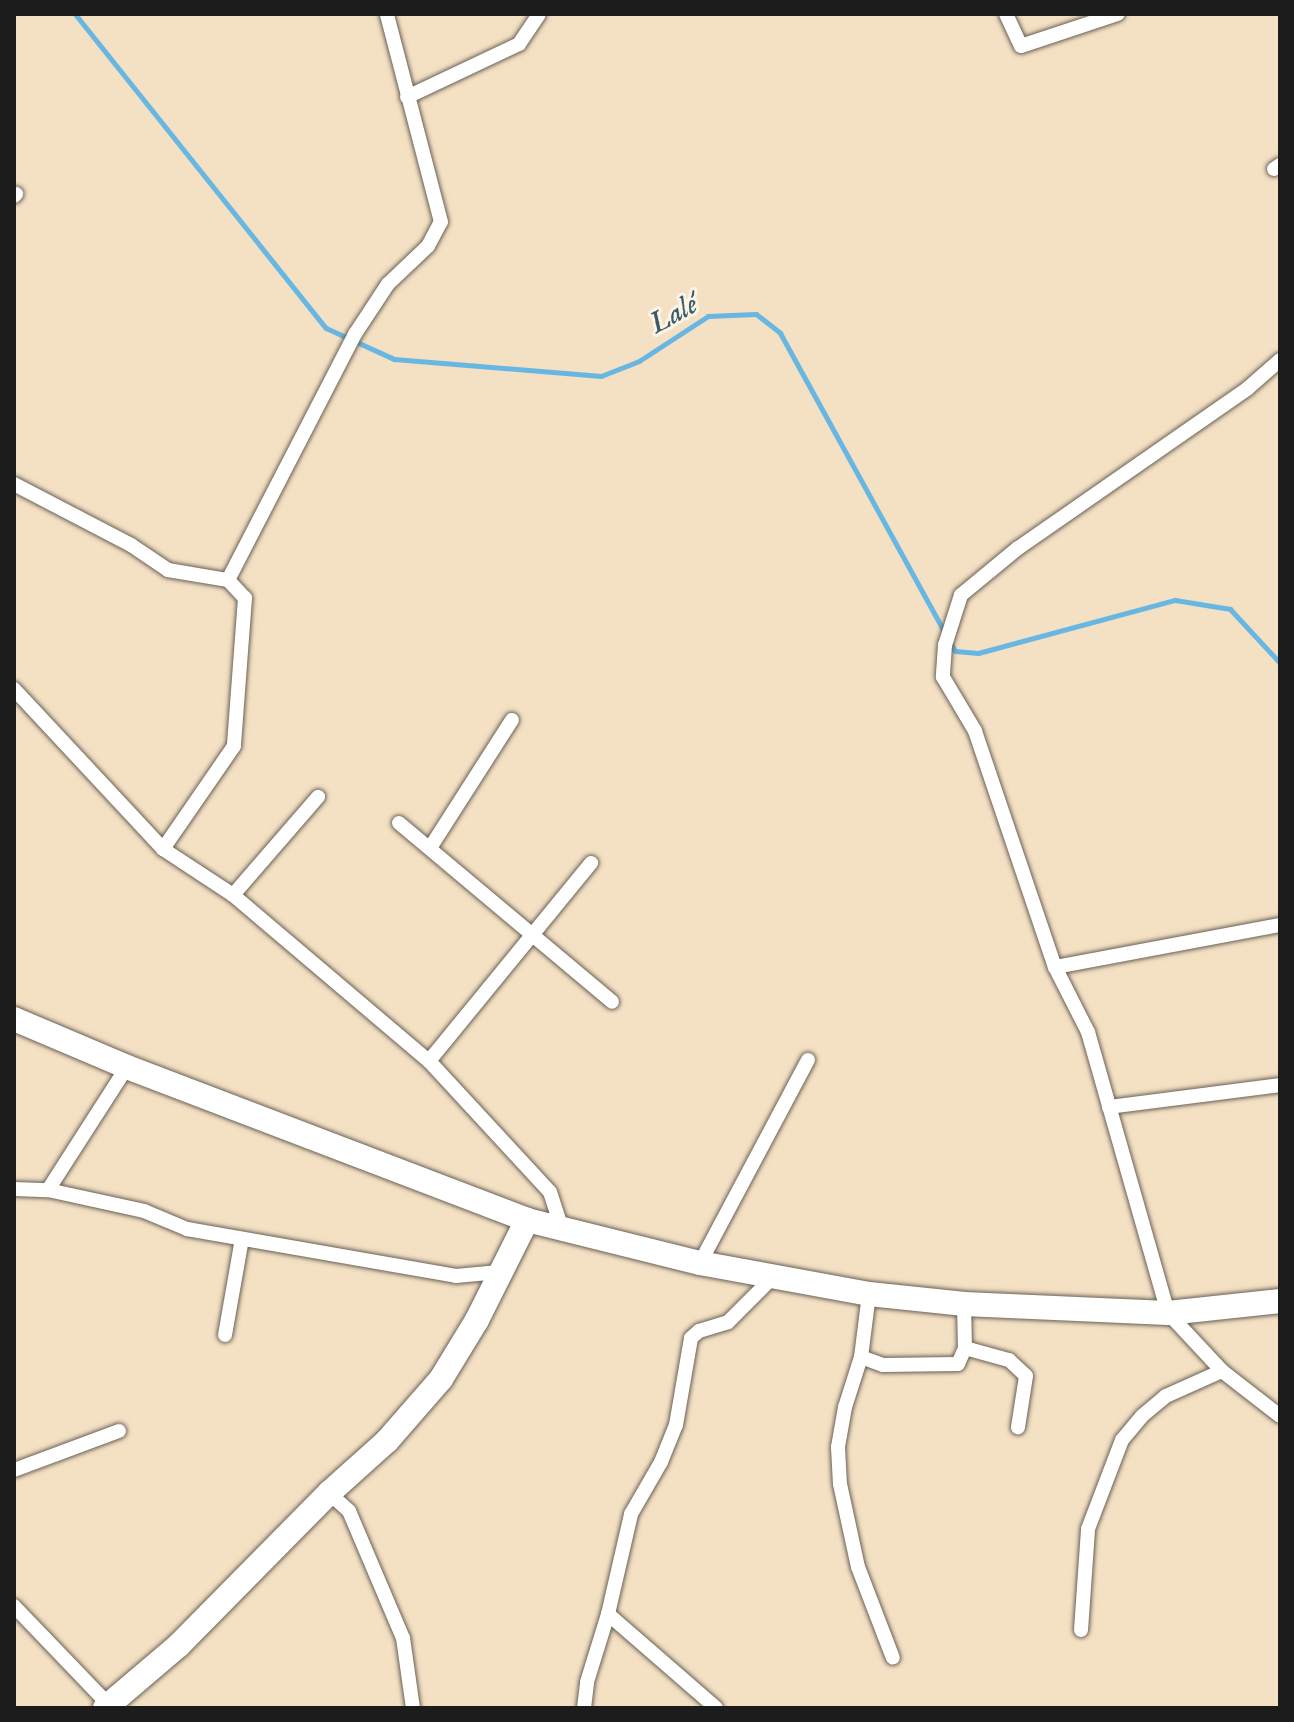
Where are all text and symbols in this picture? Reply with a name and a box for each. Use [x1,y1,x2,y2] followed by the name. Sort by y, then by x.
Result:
[643,287,705,343] water label: Lalé

